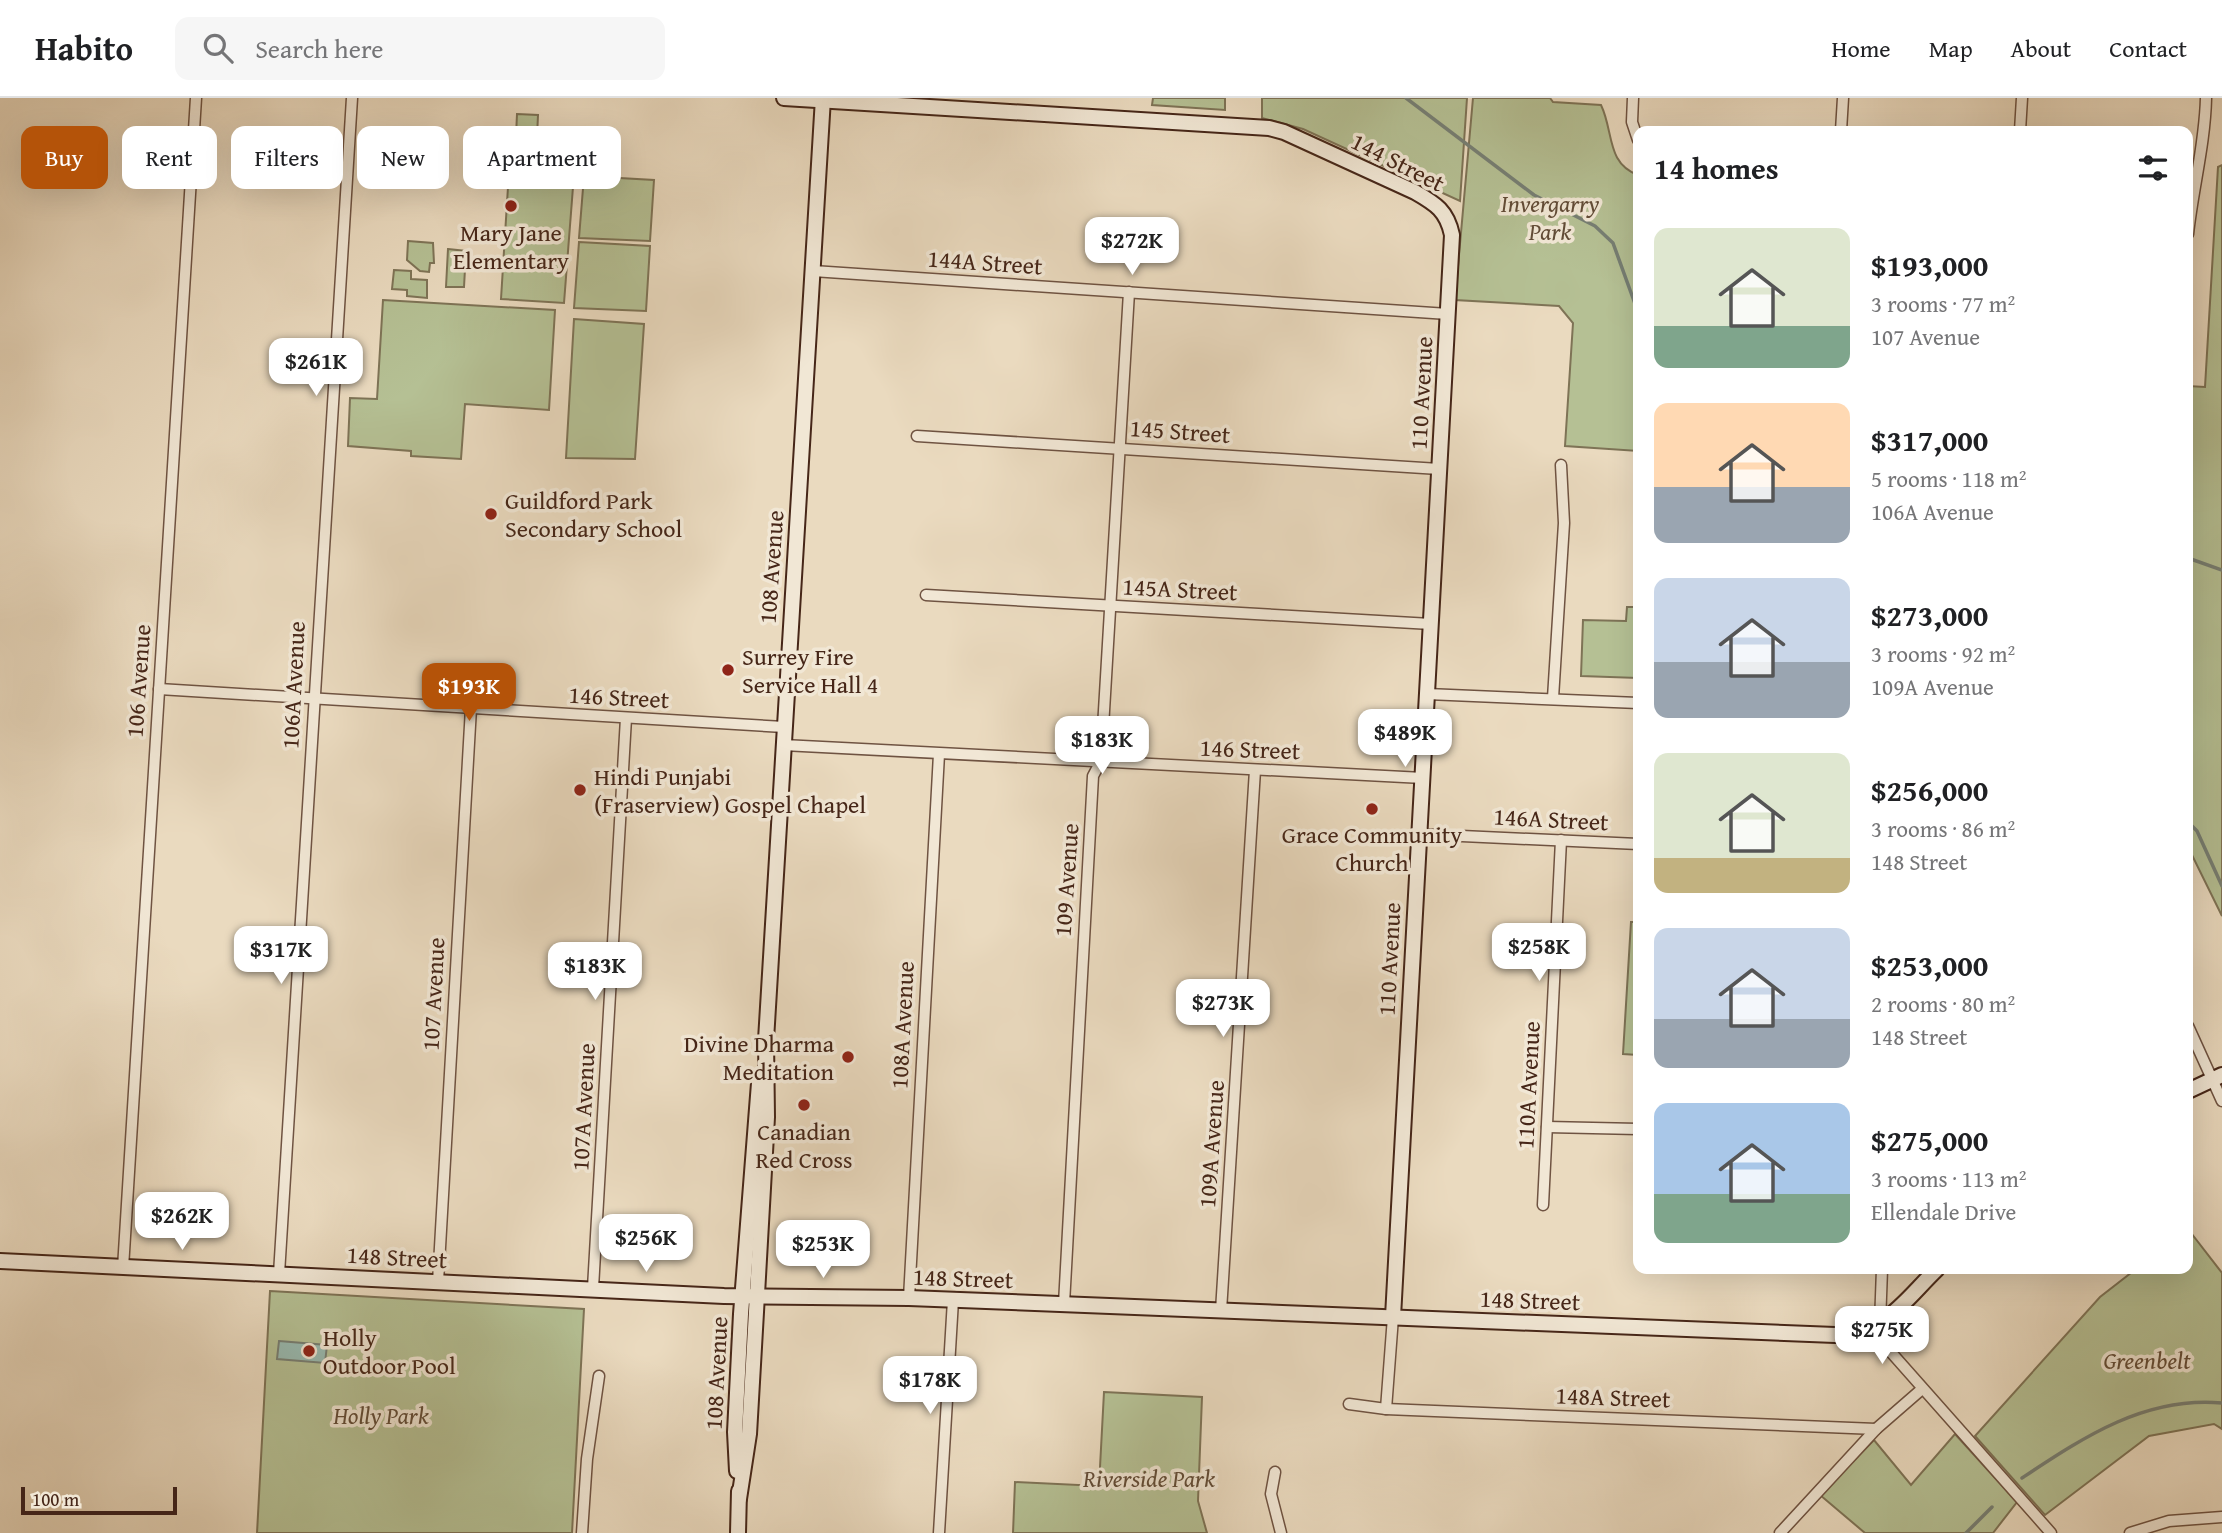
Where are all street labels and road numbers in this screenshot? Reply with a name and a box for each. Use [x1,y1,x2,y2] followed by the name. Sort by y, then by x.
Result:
[1345,124,1451,201] street label: 144 Street
[926,241,1044,284] street label: 144A Street
[1401,335,1441,451] street label: 110 Avenue
[1129,410,1232,452] street label: 145 Street
[750,509,792,625] street label: 108 Avenue
[1122,569,1239,610] street label: 145A Street
[272,620,314,750] street label: 106A Avenue
[117,623,159,739] street label: 106 Avenue
[568,677,671,717] street label: 146 Street
[1199,730,1301,768] street label: 146 Street
[1493,799,1610,840] street label: 146A Street
[1045,822,1087,938] street label: 109 Avenue
[1369,901,1409,1017] street label: 110 Avenue
[413,936,453,1052] street label: 107 Avenue
[881,960,923,1090] street label: 108A Avenue
[1507,1020,1549,1150] street label: 110A Avenue
[562,1042,604,1172] street label: 107A Avenue
[1189,1079,1233,1209] street label: 109A Avenue
[346,1237,449,1277] street label: 148 Street
[912,1259,1014,1297] street label: 148 Street
[1479,1281,1581,1319] street label: 148 Street
[696,1315,736,1431] street label: 108 Avenue
[1555,1378,1672,1417] street label: 148A Street

